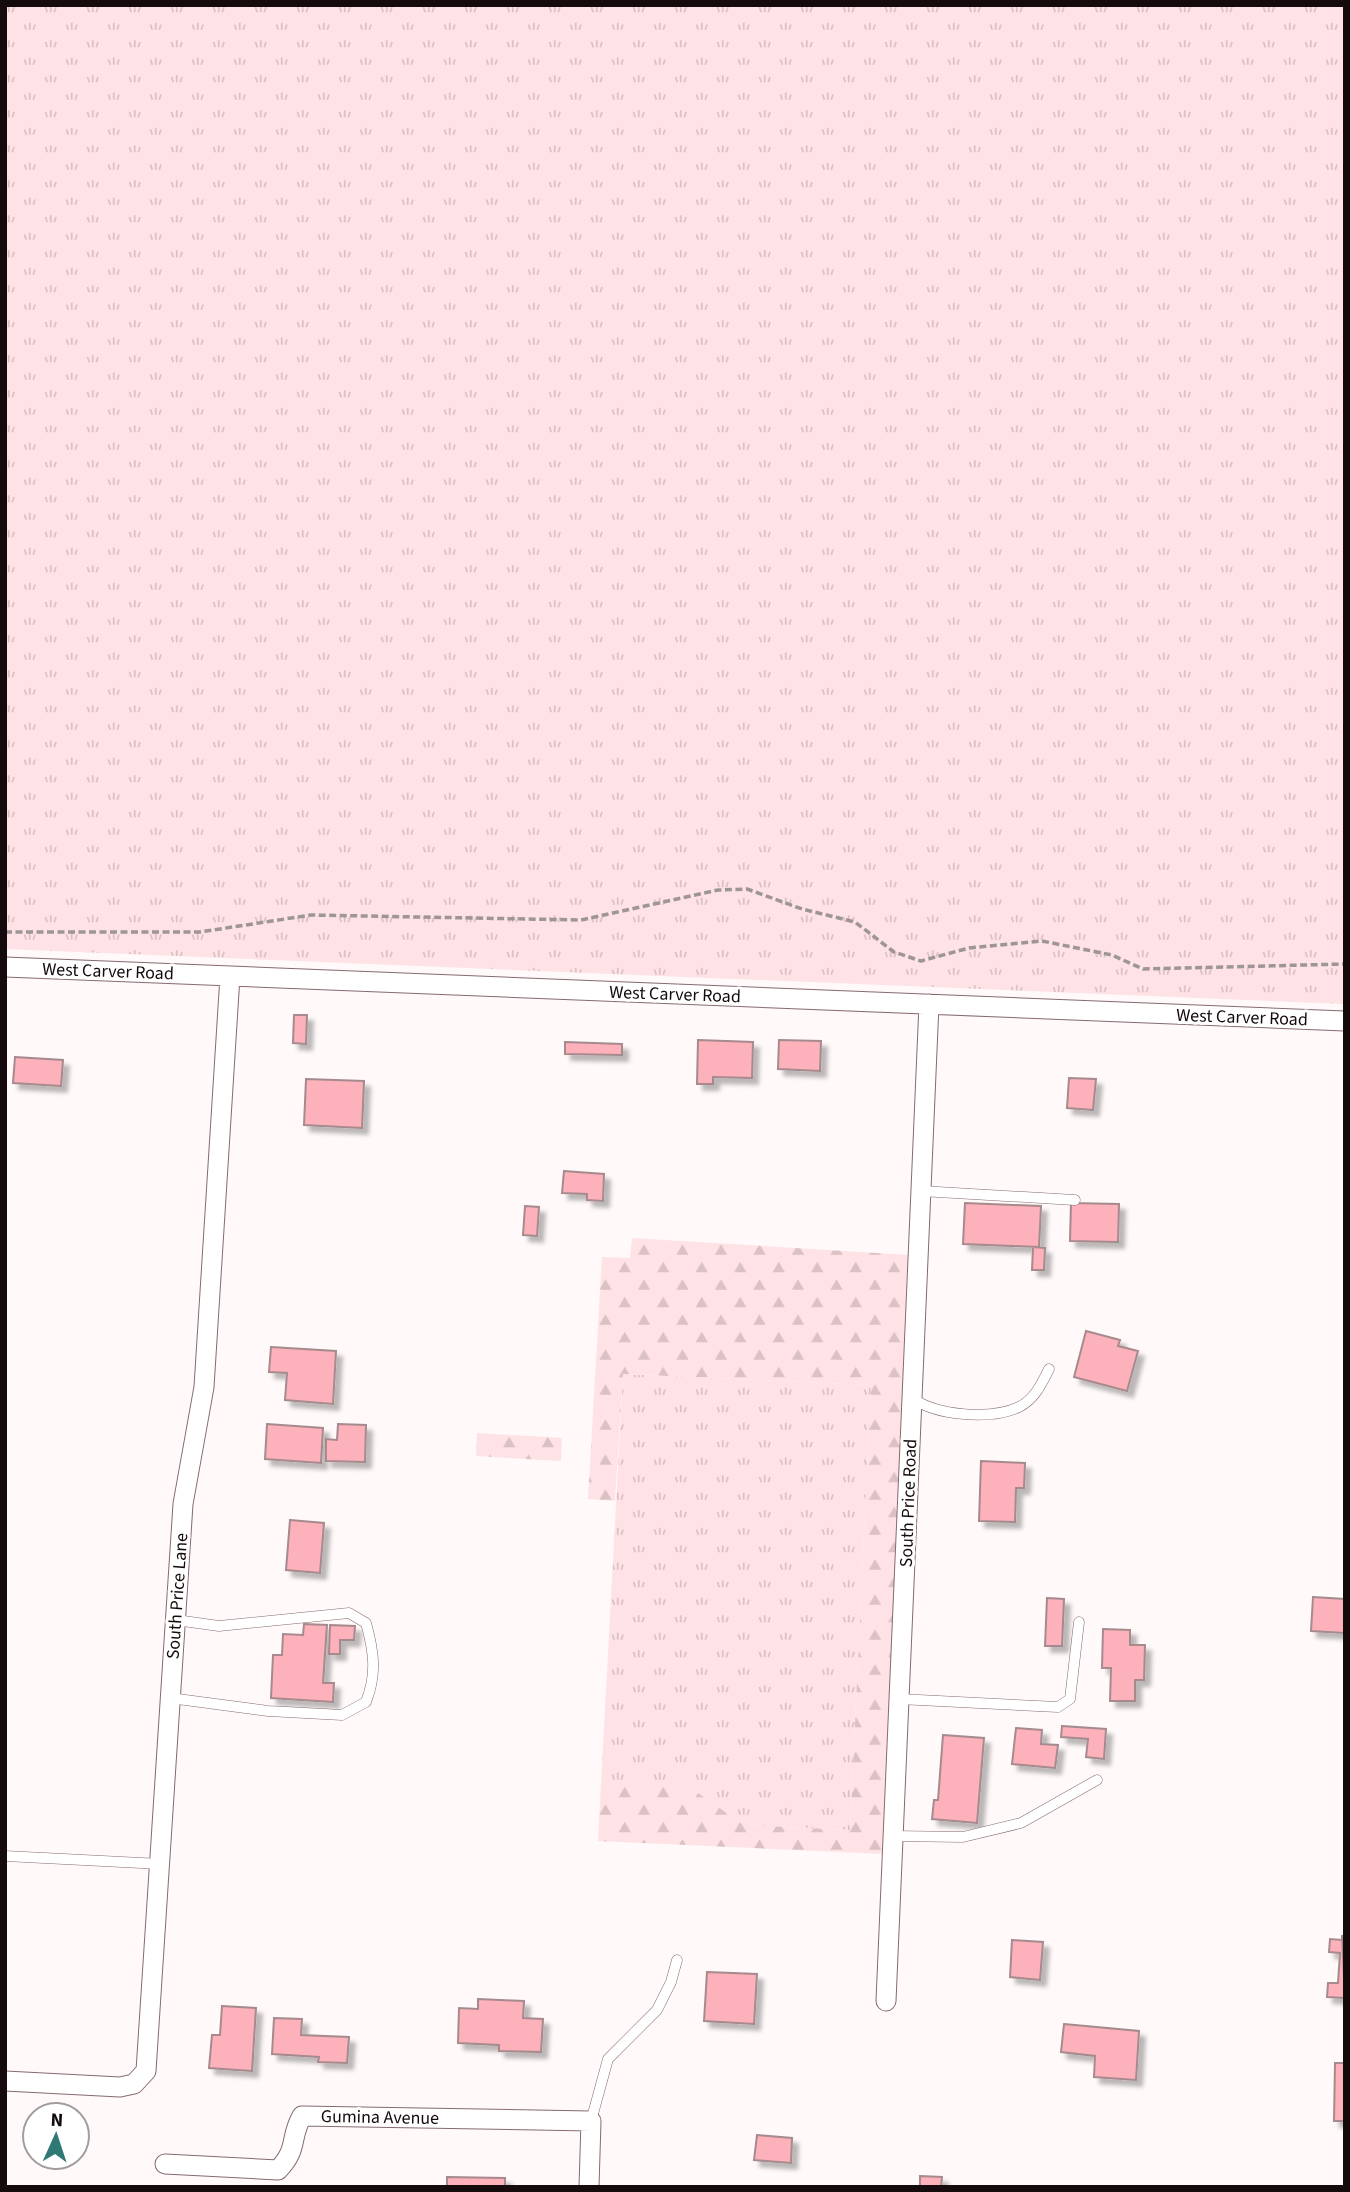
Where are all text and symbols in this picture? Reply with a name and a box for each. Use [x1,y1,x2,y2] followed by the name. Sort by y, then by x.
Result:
[42,957,174,986] street label: West Carver Road
[609,980,741,1009] street label: West Carver Road
[1176,1003,1308,1032] street label: West Carver Road
[894,1438,923,1568] street label: South Price Road
[161,1532,194,1660] street label: South Price Lane
[21,2101,91,2171] north arrow
[321,2104,439,2131] street label: Gumina Avenue
[50,2107,64,2134] text: N

